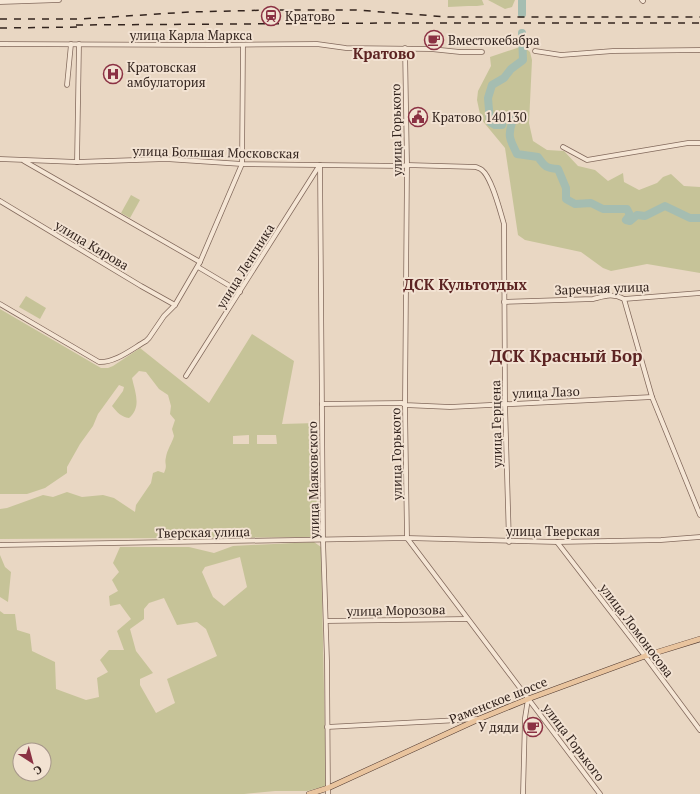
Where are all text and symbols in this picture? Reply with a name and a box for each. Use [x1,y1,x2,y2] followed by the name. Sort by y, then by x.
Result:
[260,5,282,27] station icon: Кратово
[285,7,335,25] place label: Кратово
[129,26,253,44] street label: улица Карла Маркса
[423,29,445,51] cafe icon: Вместокебабра
[448,31,540,49] place label: Вместокебабра
[353,43,415,63] district label: Кратово
[127,58,206,91] place label: Кратовская амбулатория
[102,63,124,85] hospital icon: Кратовская амбулатория
[386,83,406,178] street label: улица Горького
[407,106,429,128] public building icon: Кратово 140130
[432,108,527,126] place label: Кратово 140130
[131,142,300,162] street label: улица Большая Московская
[51,215,133,274] street label: улица Кирова
[211,220,279,313] street label: улица Ленгника
[403,274,527,294] district label: ДСК Культотдых
[554,277,650,299] street label: Заречная улица
[490,344,642,367] district label: ДСК Красный Бор
[486,379,506,469] street label: улица Герцена
[511,382,580,402] street label: улица Лазо
[386,407,406,502] street label: улица Горького
[303,421,323,540] street label: улица Маяковского
[156,522,251,542] street label: Тверская улица
[505,522,600,540] street label: улица Тверская
[595,579,678,681] street label: улица Ломоносова
[345,600,446,620] street label: улица Морозова
[446,672,550,728] street label: Раменское шоссе
[538,699,609,785] street label: улица Горького
[522,716,544,738] cafe icon: У дяди
[478,718,519,736] place label: У дяди
[12,742,52,782] north arrow
[31,762,45,778] text: С

